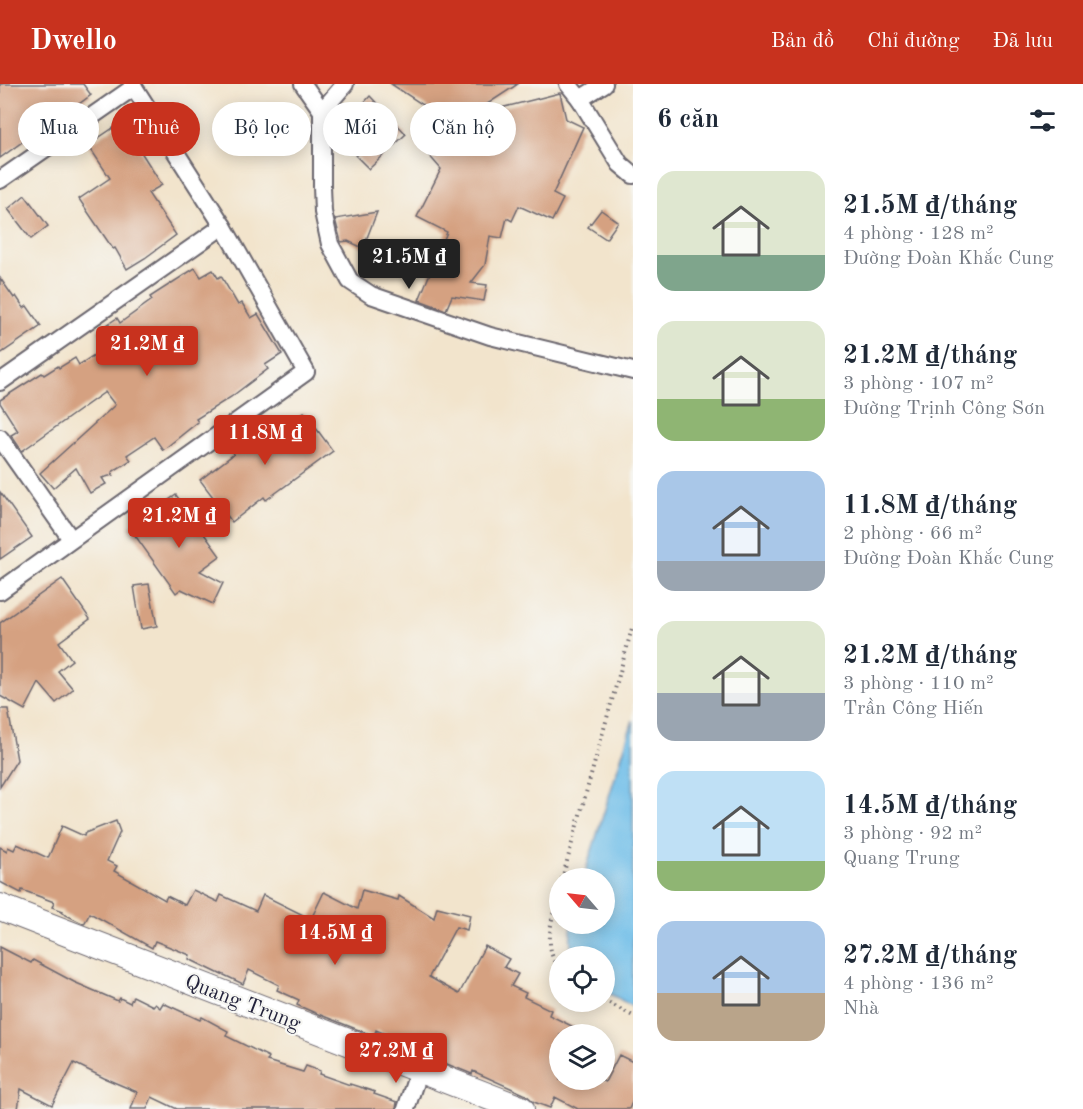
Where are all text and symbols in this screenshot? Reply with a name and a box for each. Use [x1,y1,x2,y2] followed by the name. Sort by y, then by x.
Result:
[30,28,117,56] text: Dwello
[771,31,834,52] text: Bản đồ
[867,31,960,52] text: Chỉ đường
[993,31,1053,52] text: Đã lưu
[18,102,99,156] chip: Mua
[111,102,200,156] chip: Thuê
[212,102,311,156] chip: Bộ lọc
[323,102,398,156] chip: Mới
[410,102,516,156] chip: Căn hộ
[1026,104,1059,137] icon: filters
[657,107,719,133] text: 6 căn
[843,193,1017,219] text: 21.5M ₫/tháng
[705,195,777,267] icon: home
[843,224,994,244] text: 4 phòng · 128 m²
[354,239,464,290] pin: 21.5M ₫
[372,248,446,268] text: 21.5M ₫
[843,249,1054,269] text: Đường Đoàn Khắc Cung
[92,326,202,377] pin: 21.2M ₫
[110,335,184,355] text: 21.2M ₫
[843,343,1017,369] text: 21.2M ₫/tháng
[705,345,777,417] icon: home
[843,374,994,394] text: 3 phòng · 107 m²
[843,399,1045,419] text: Đường Trịnh Công Sơn
[210,415,320,466] pin: 11.8M ₫
[228,424,302,444] text: 11.8M ₫
[843,493,1017,519] text: 11.8M ₫/tháng
[705,495,777,567] icon: home
[124,498,234,549] pin: 21.2M ₫
[142,507,216,527] text: 21.2M ₫
[843,524,982,544] text: 2 phòng · 66 m²
[843,549,1054,569] text: Đường Đoàn Khắc Cung
[843,643,1017,669] text: 21.2M ₫/tháng
[705,645,777,717] icon: home
[843,674,994,694] text: 3 phòng · 110 m²
[843,699,983,719] text: Trần Công Hiến
[843,793,1017,819] text: 14.5M ₫/tháng
[705,795,777,867] icon: home
[843,824,982,844] text: 3 phòng · 92 m²
[843,849,960,869] text: Quang Trung
[549,868,615,934] north arrow
[549,868,615,1090] map controls
[280,915,390,966] pin: 14.5M ₫
[298,924,372,944] text: 14.5M ₫
[843,943,1017,969] text: 27.2M ₫/tháng
[705,945,777,1017] icon: home
[549,946,615,1012] button: locate
[182,972,304,1035] street label: Quang Trung
[843,974,994,994] text: 4 phòng · 136 m²
[843,999,879,1019] text: Nhà
[549,1024,615,1090] button: layers
[341,1033,451,1084] pin: 27.2M ₫
[359,1042,433,1062] text: 27.2M ₫

